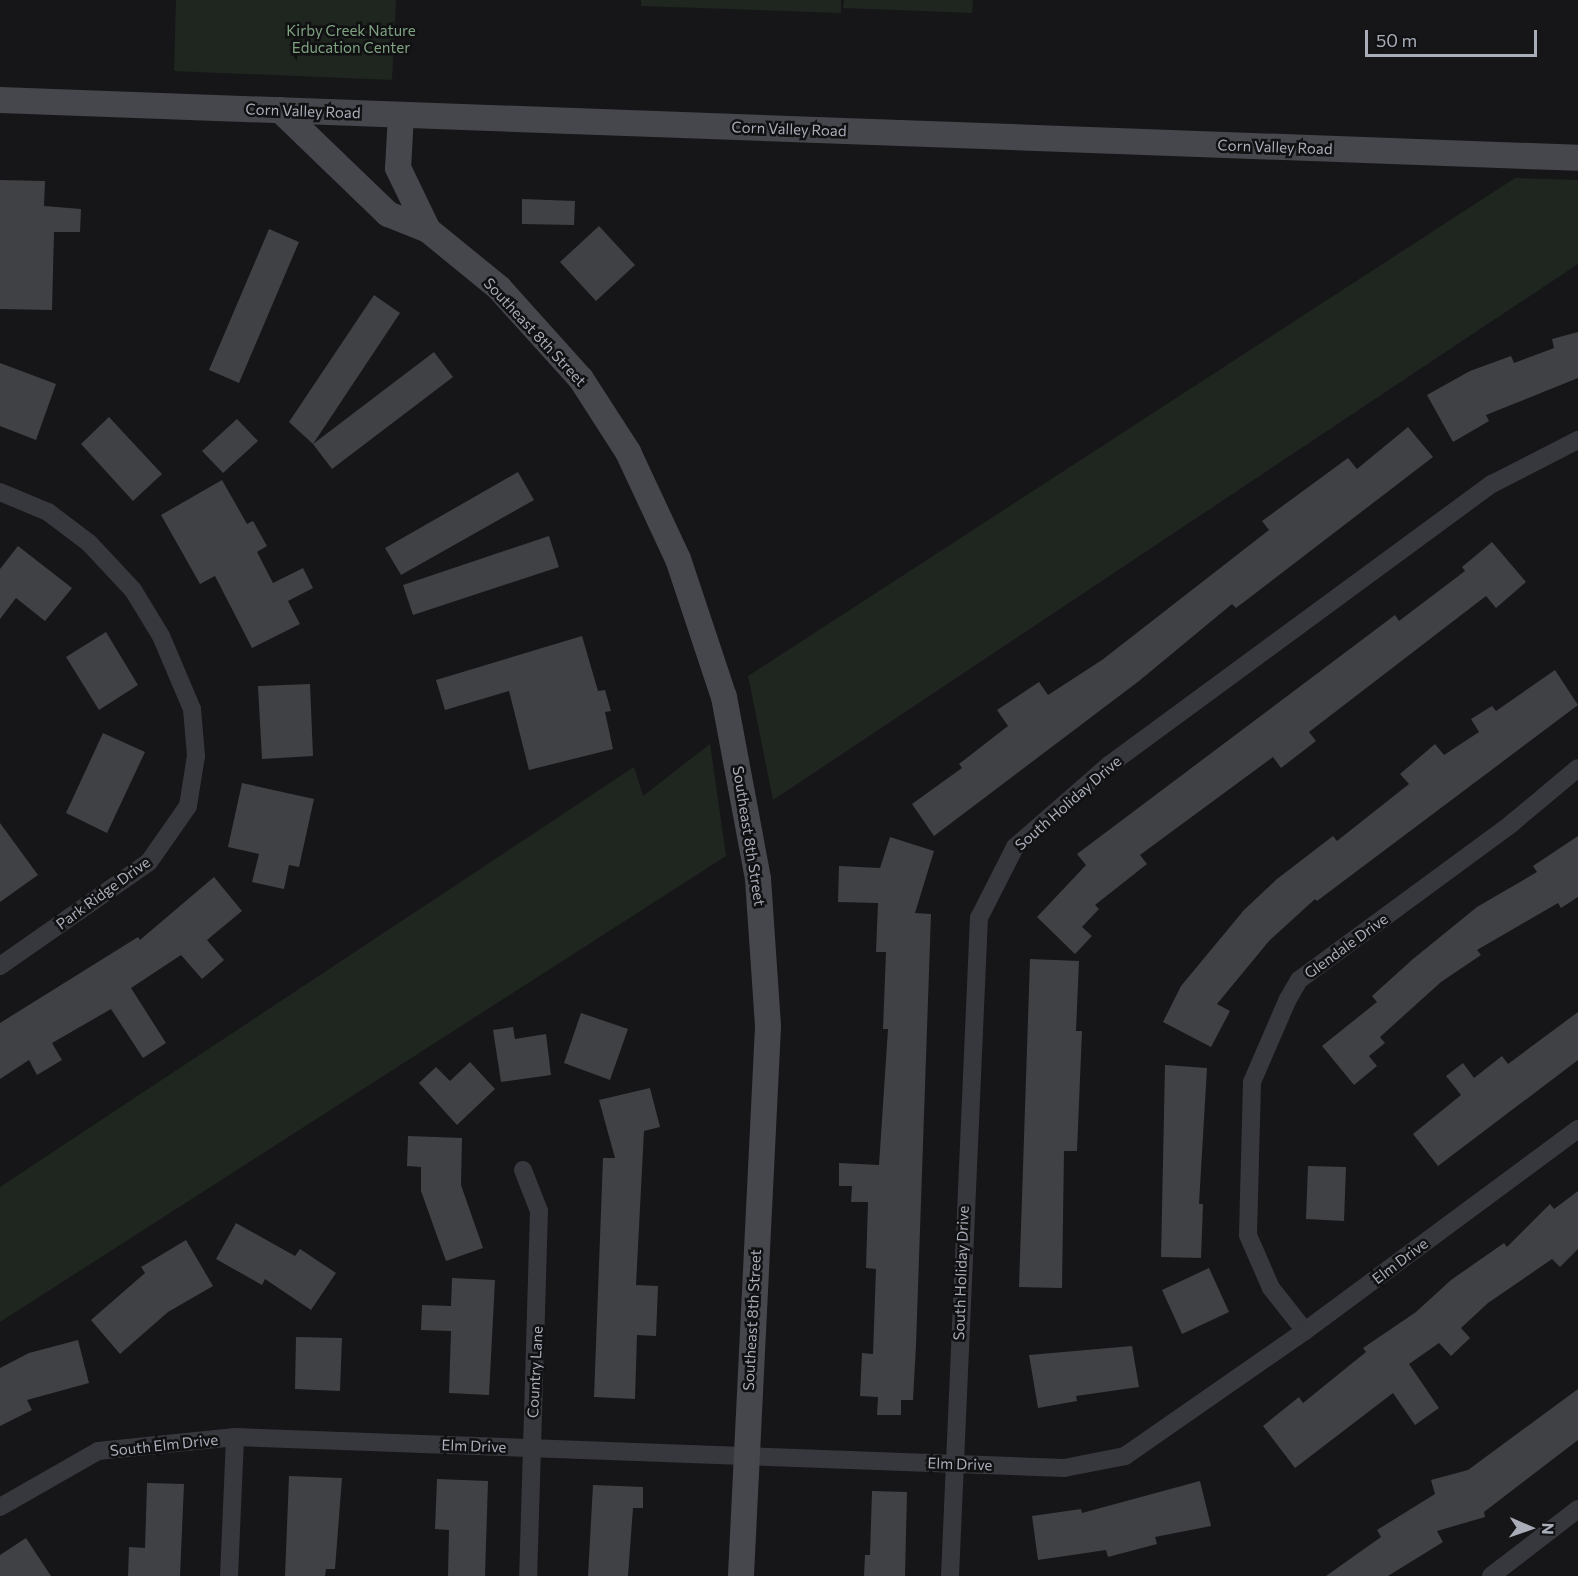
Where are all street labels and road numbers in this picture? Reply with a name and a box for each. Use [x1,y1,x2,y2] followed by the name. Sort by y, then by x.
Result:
[245,100,361,122] street label: Corn Valley Road
[731,118,847,140] street label: Corn Valley Road
[1217,136,1333,158] street label: Corn Valley Road
[480,274,590,390] street label: Southeast 8th Street
[1011,752,1125,854] street label: South Holiday Drive
[729,765,769,907] street label: Southeast 8th Street
[52,853,154,933] street label: Park Ridge Drive
[1301,910,1391,982] street label: Glendale Drive
[950,1205,972,1341] street label: South Holiday Drive
[1369,1234,1431,1288] street label: Elm Drive
[739,1249,765,1391] street label: Southeast 8th Street
[524,1326,546,1418] street label: Country Lane
[109,1430,219,1460] street label: South Elm Drive
[441,1436,507,1456] street label: Elm Drive
[927,1454,993,1474] street label: Elm Drive

